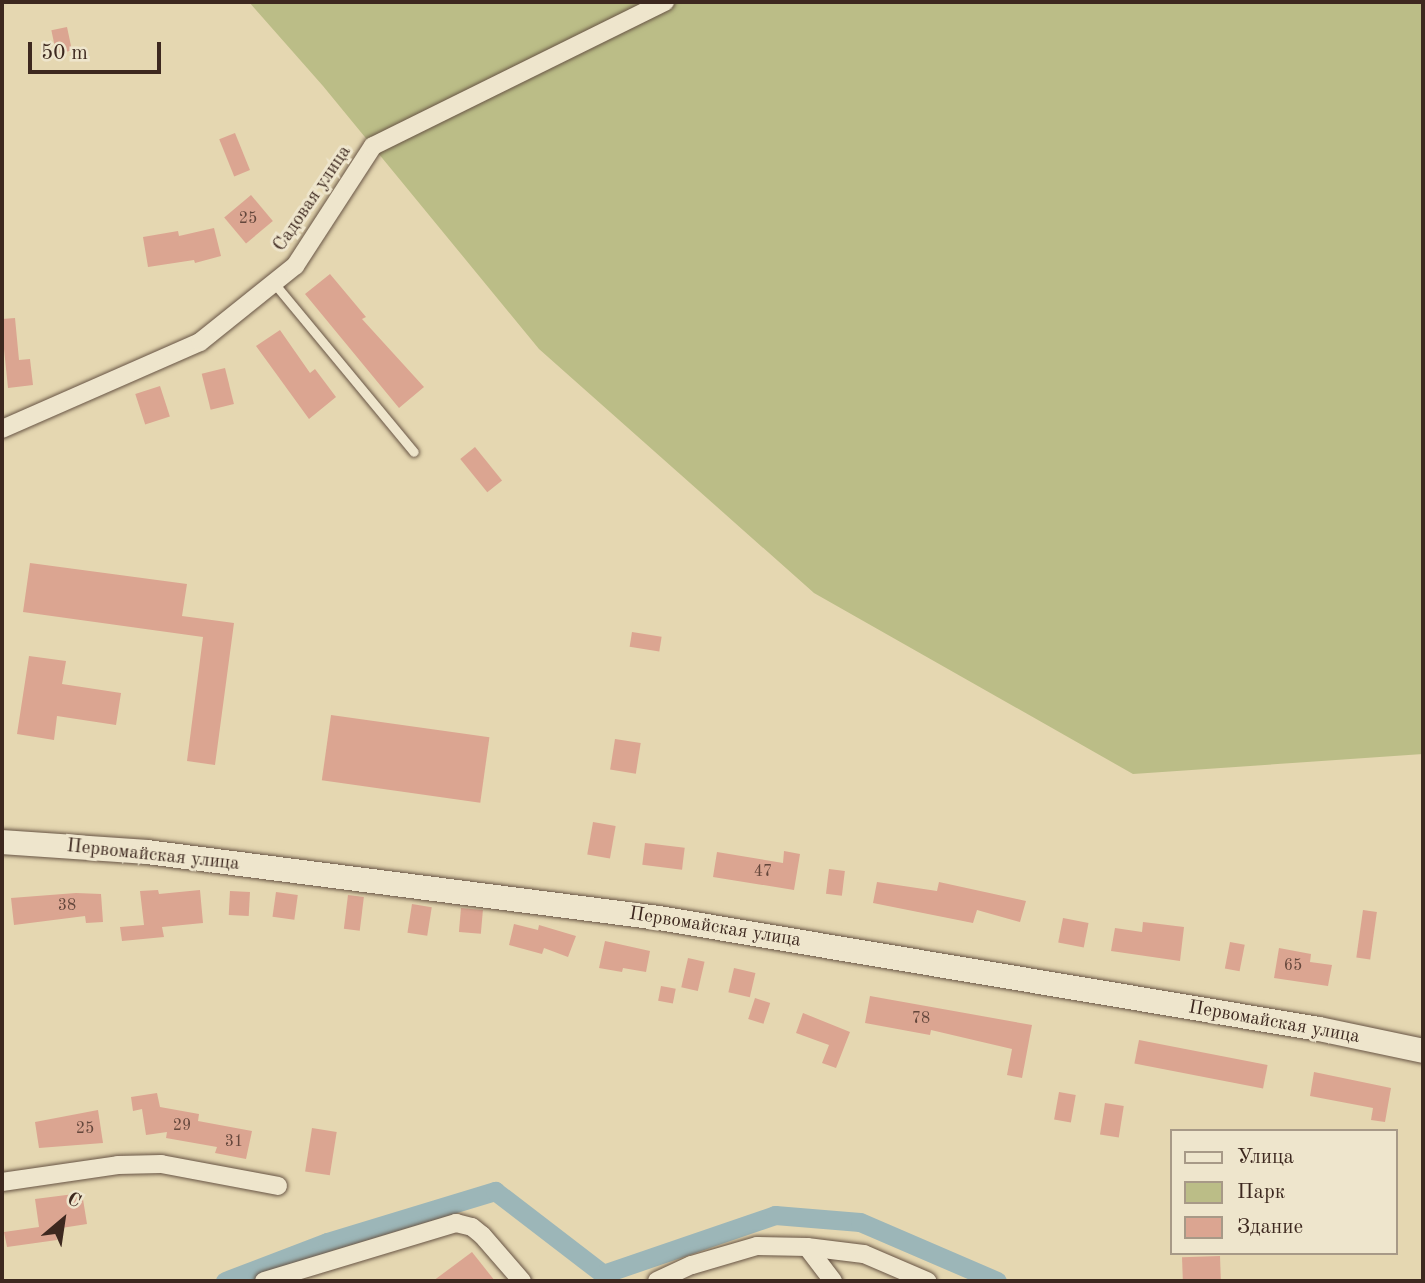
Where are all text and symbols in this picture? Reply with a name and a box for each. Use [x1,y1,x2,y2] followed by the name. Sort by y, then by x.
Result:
[32,28,164,72] scale bar
[41,43,88,64] text: 50 m
[269,142,357,256] street label: Садовая улица
[239,209,257,229] house number: 25
[65,836,241,876] street label: Первомайская улица
[754,862,772,882] house number: 47
[58,896,76,916] house number: 38
[627,903,803,953] street label: Первомайская улица
[1284,956,1302,976] house number: 65
[1187,997,1361,1049] street label: Первомайская улица
[912,1009,930,1029] house number: 78
[173,1116,191,1136] house number: 29
[76,1119,94,1139] house number: 25
[1170,1129,1397,1255] legend
[225,1132,243,1152] house number: 31
[1237,1147,1294,1168] text: Улица
[1237,1182,1285,1203] text: Парк
[28,1185,98,1255] north arrow
[63,1190,84,1213] text: С
[1237,1217,1303,1238] text: Здание

